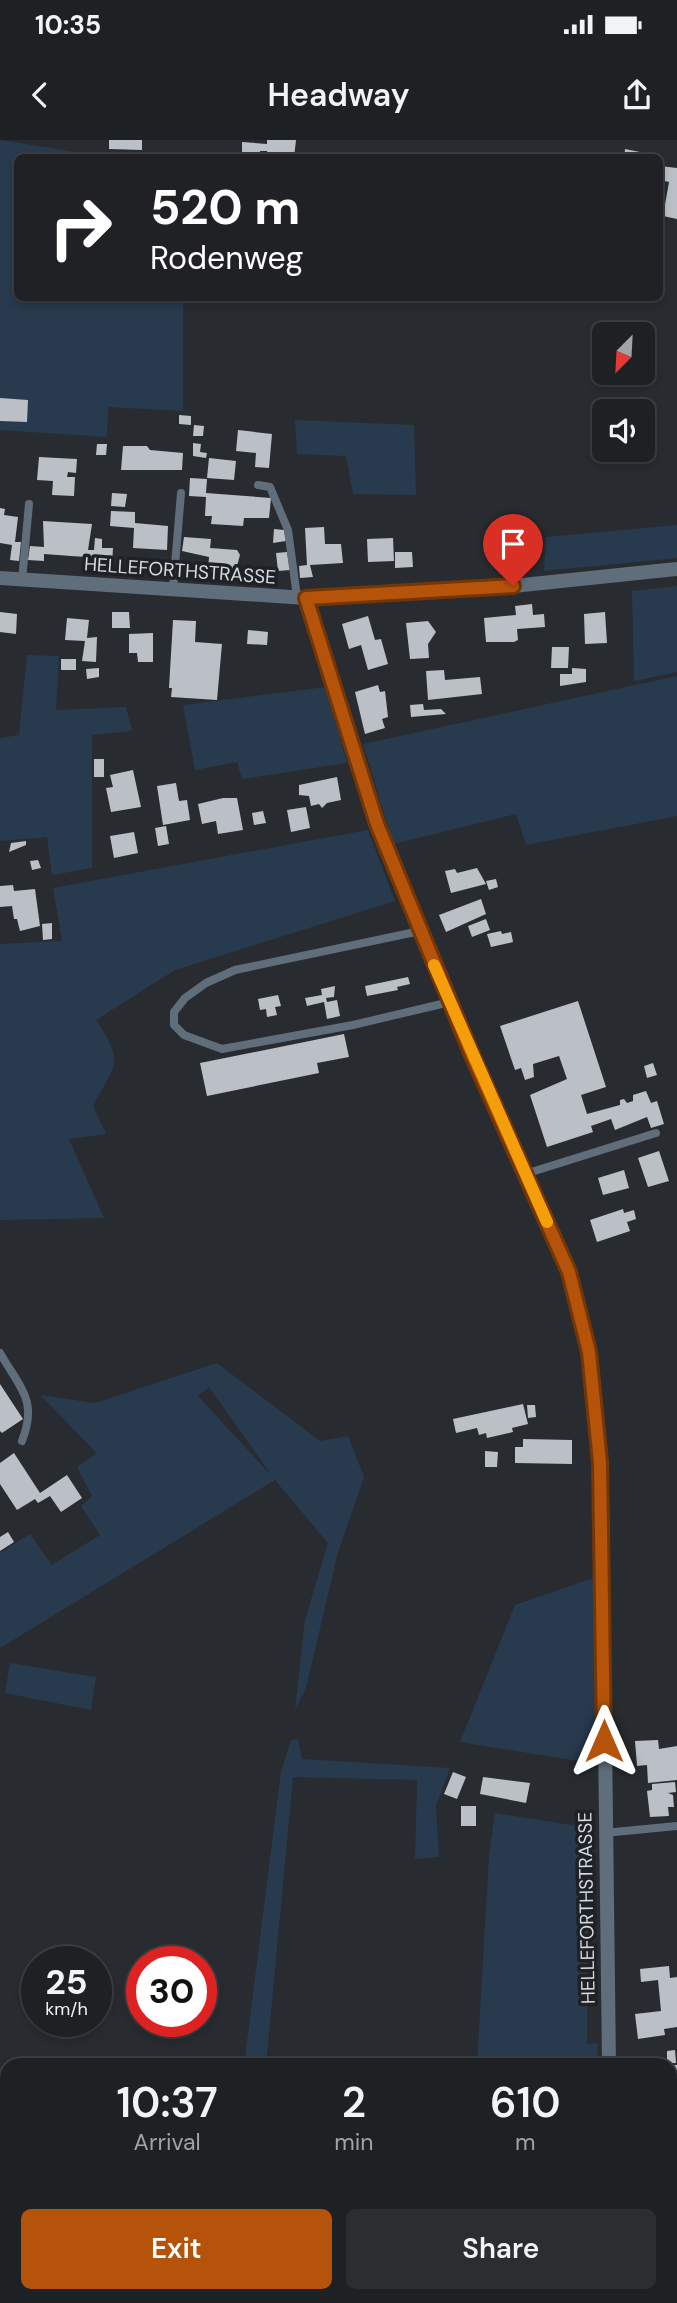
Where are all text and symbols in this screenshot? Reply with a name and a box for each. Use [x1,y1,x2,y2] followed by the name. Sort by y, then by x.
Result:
[35,8,101,42] text: 10:35
[267,74,410,116] text: Headway
[21,76,59,114] icon: back
[618,76,656,114] icon: share
[150,175,300,239] text: 520 m
[35,182,126,273] icon: right
[150,237,303,279] text: Rodenweg
[592,322,654,385] north arrow
[592,322,655,462] map controls
[592,399,655,462] button: sound
[483,514,543,586] pin
[494,525,532,563] icon: arrive
[83,551,277,590] street label: HELLEFORTHSTRASSE
[567,1704,641,1778] position arrow
[572,1812,601,2004] street label: HELLEFORTHSTRASSE
[126,1946,217,2037] speed limit sign: 30
[46,1959,87,2005] text: 25
[45,1997,88,2021] text: km/h
[117,2075,218,2130] text: 10:37
[342,2075,366,2130] text: 2
[490,2075,560,2130] text: 610
[134,2127,201,2157] text: Arrival
[334,2127,373,2157] text: min
[515,2127,535,2157] text: m
[21,2209,332,2289] button: Exit
[346,2209,656,2289] button: Share

